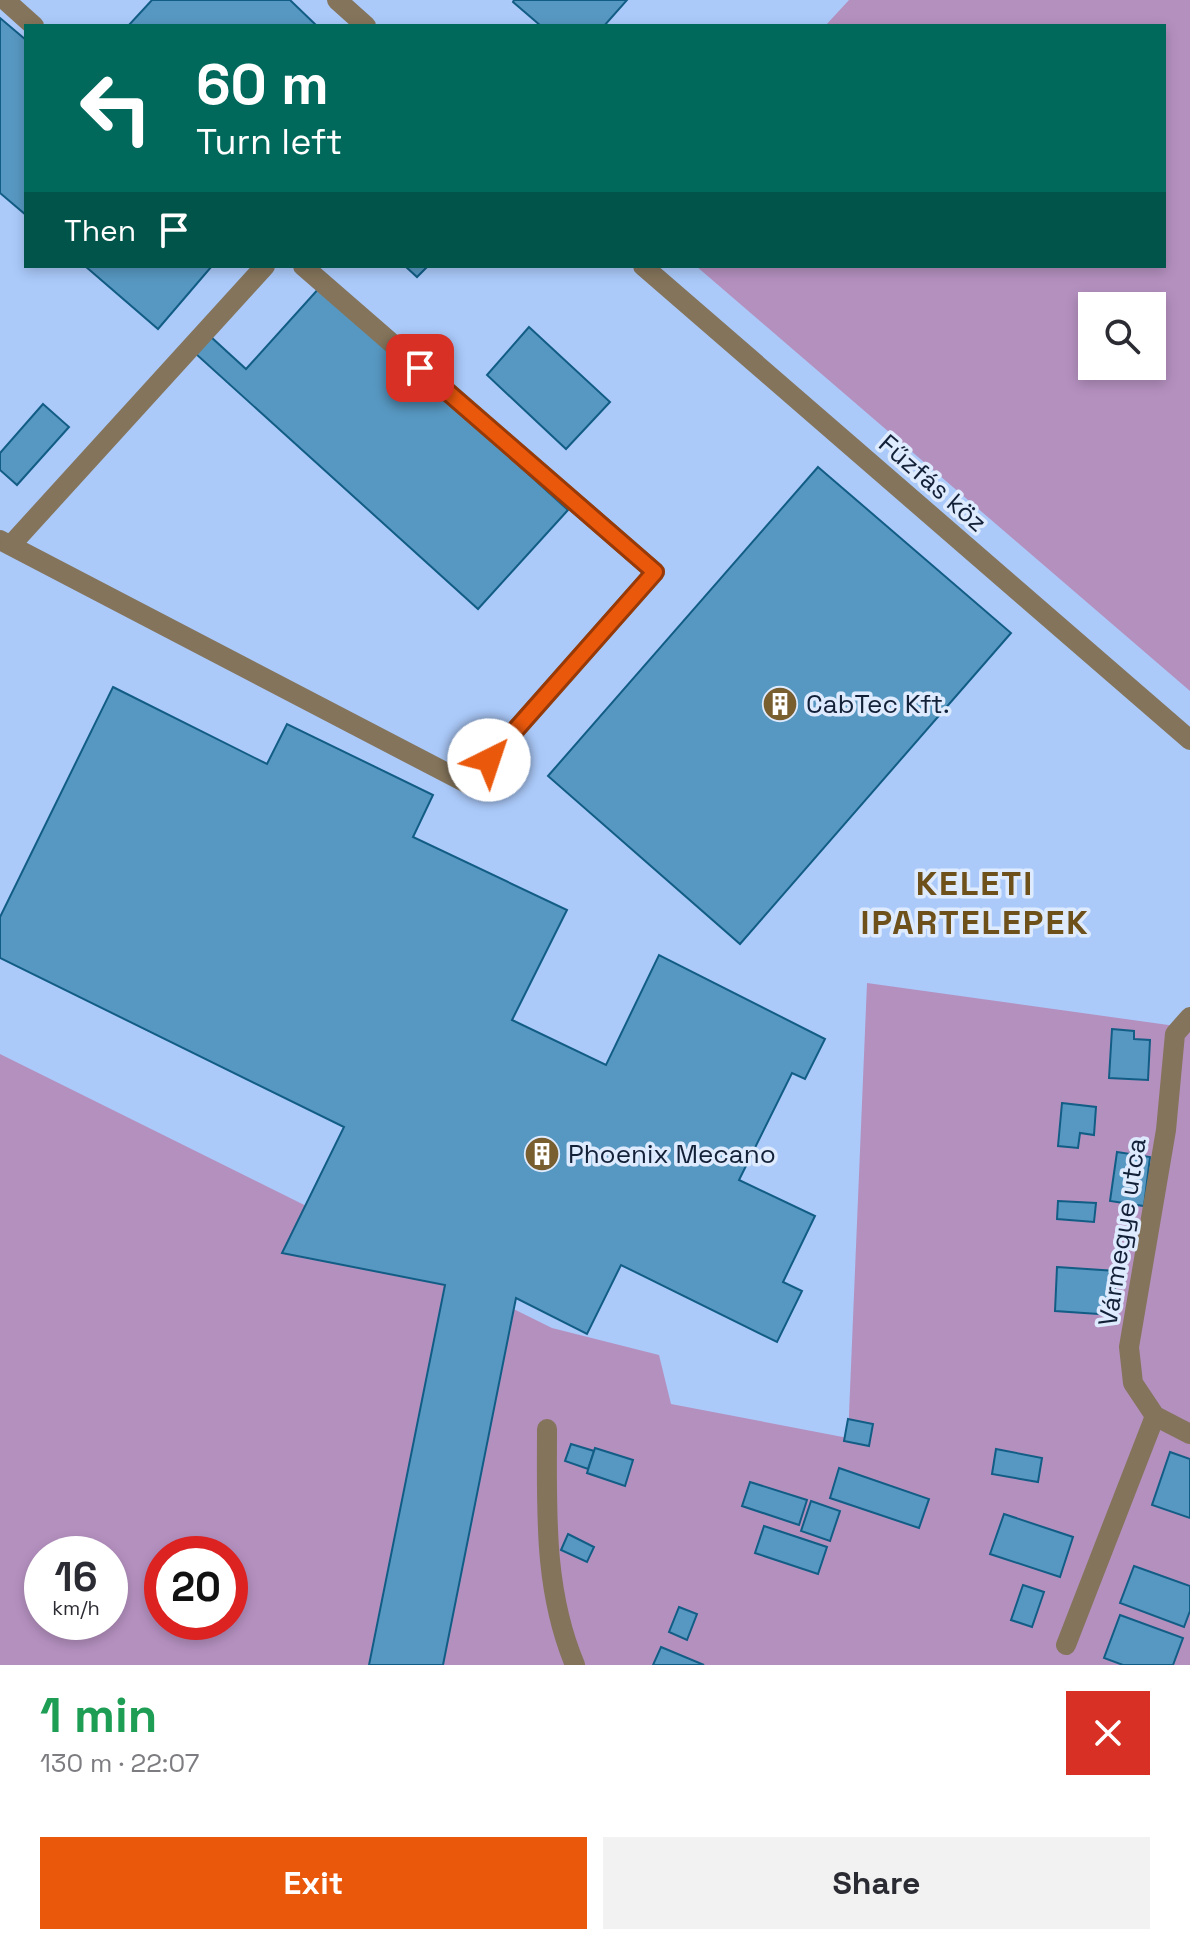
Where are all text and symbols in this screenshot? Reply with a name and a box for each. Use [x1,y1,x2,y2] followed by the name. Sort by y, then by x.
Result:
[196,49,329,120] text: 60 m
[64,56,168,160] icon: left
[196,119,343,165] text: Turn left
[152,208,196,252] icon: arrive
[64,211,136,250] text: Then
[1078,292,1166,380] map controls
[1078,292,1166,380] button: search
[386,334,454,402] pin
[398,346,442,390] icon: arrive
[872,427,994,539] street label: Fűzfás köz
[761,685,799,723] building icon: CabTec Kft.
[806,687,950,721] place label: CabTec Kft.
[447,718,531,802] position arrow
[860,862,1090,944] district label: KELETI IPARTELEPEK
[523,1135,561,1173] building icon: Phoenix Mecano
[1090,1135,1154,1329] street label: Vármegye utca
[568,1137,776,1171] place label: Phoenix Mecano
[144,1536,248,1640] speed limit sign: 20
[55,1552,97,1603] text: 16
[52,1595,100,1621] text: km/h
[40,1685,157,1746] text: 1 min
[1066,1691,1150,1775] button: close
[40,1746,199,1780] text: 130 m · 22:07
[40,1837,587,1929] button: Exit
[603,1837,1150,1929] button: Share

